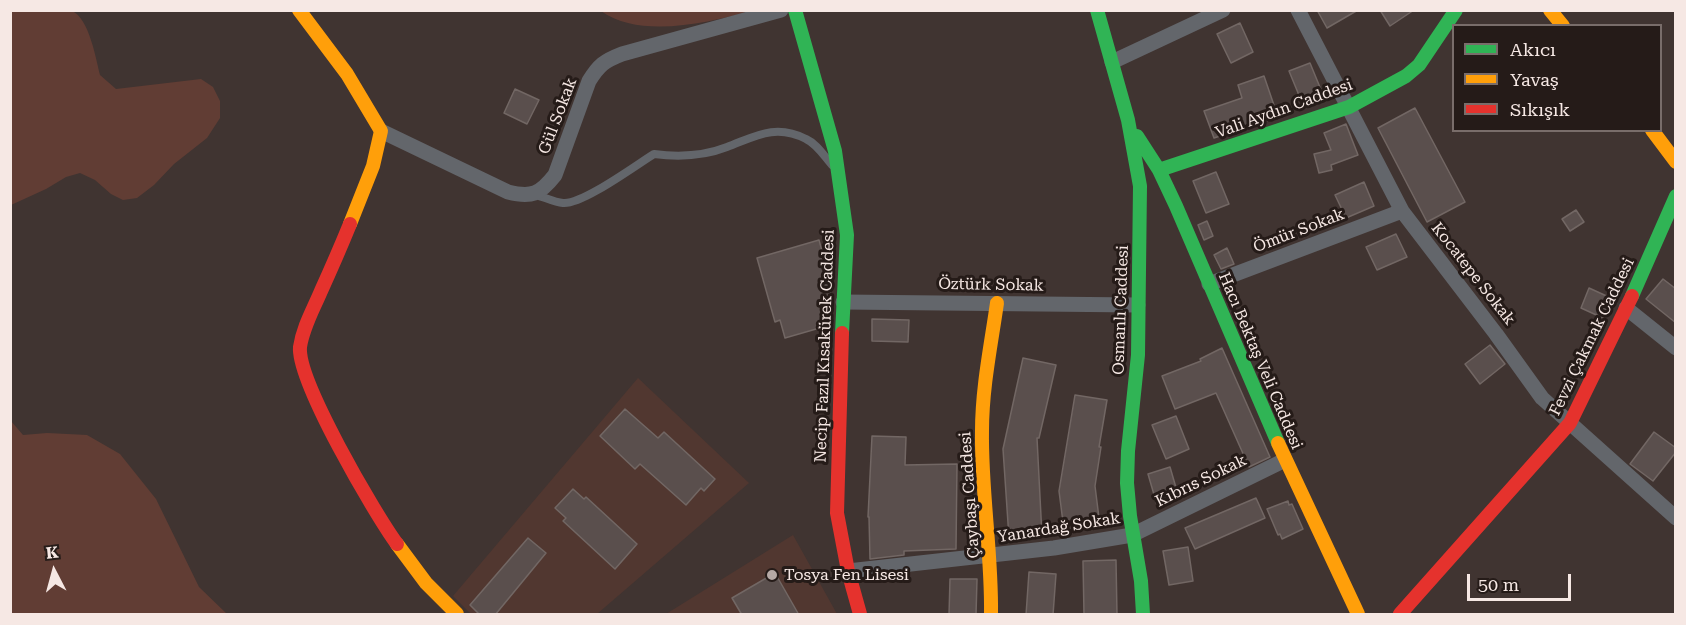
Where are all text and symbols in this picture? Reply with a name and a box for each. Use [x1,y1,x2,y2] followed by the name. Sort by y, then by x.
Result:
[1452,24,1662,132] legend
[1510,39,1556,60] text: Akıcı
[1510,69,1559,90] text: Yavaş
[535,75,581,157] street label: Gül Sokak
[1213,75,1355,143] street label: Vali Aydın Caddesi
[1510,99,1570,120] text: Sıkışık
[1251,205,1347,257] street label: Ömür Sokak
[1427,219,1519,329] street label: Kocatepe Sokak
[811,229,839,463] street label: Necip Fazıl Kısakürek Caddesi
[1109,245,1133,375] street label: Osmanlı Caddesi
[1545,255,1639,419] street label: Fevzi Çakmak Caddesi
[1214,270,1306,452] street label: Hacı Bektaş Veli Caddesi
[938,274,1044,296] street label: Öztürk Sokak
[956,431,984,559] street label: Çaybaşı Caddesi
[1152,451,1250,511] street label: Kıbrıs Sokak
[996,509,1122,547] street label: Yanardağ Sokak
[24,541,84,601] north arrow
[45,542,59,563] text: K
[1470,562,1574,600] scale bar
[784,565,909,585] place label: Tosya Fen Lisesi
[765,568,779,582] marker: Tosya Fen Lisesi
[1478,574,1519,595] text: 50 m

